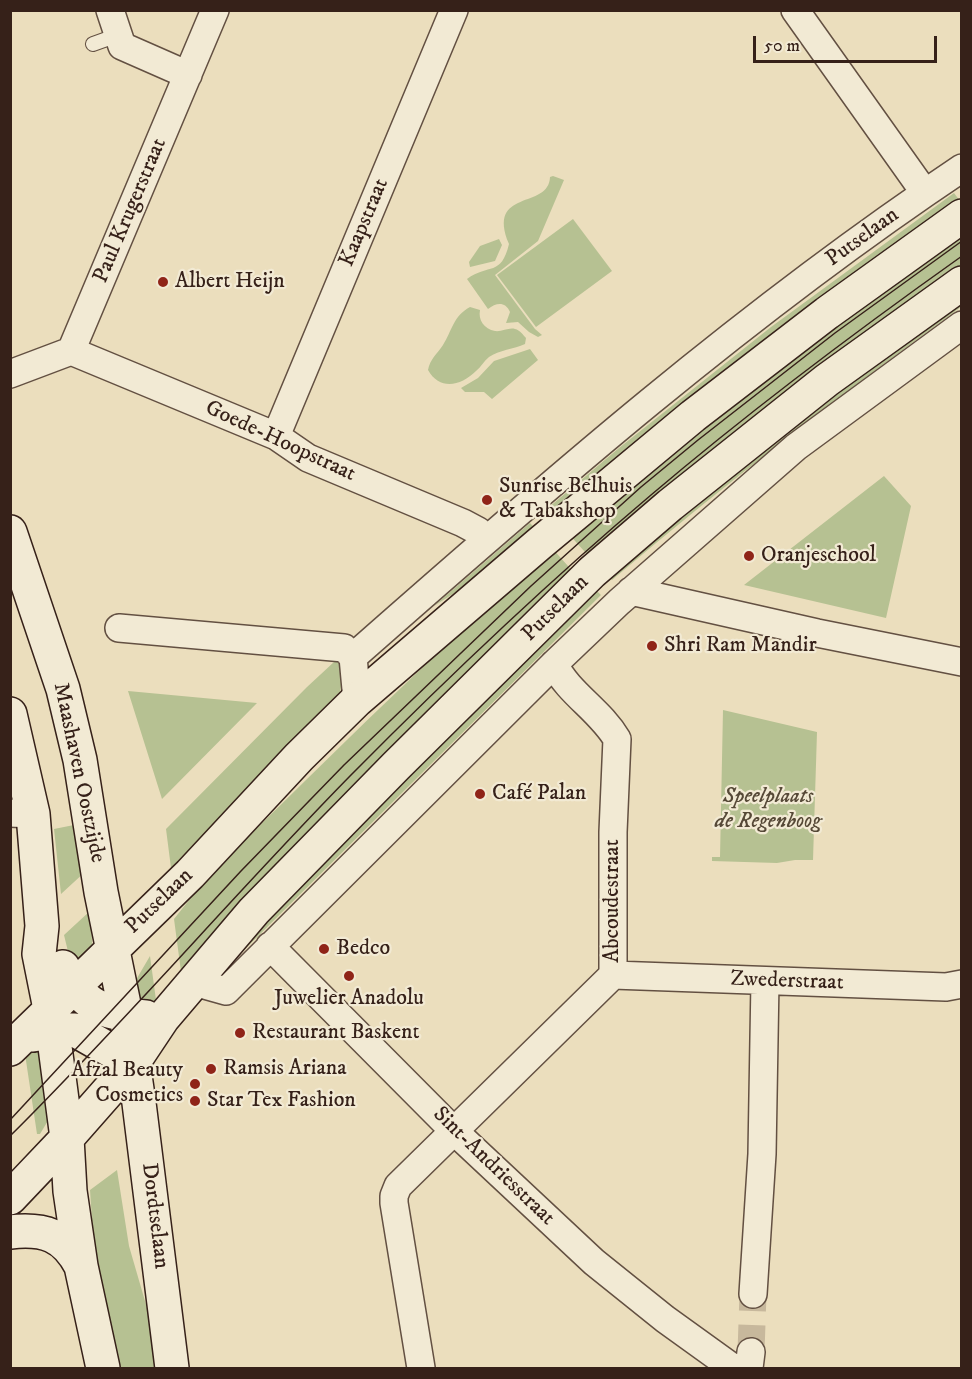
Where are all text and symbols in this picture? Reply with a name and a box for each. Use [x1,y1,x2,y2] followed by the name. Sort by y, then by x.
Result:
[756,24,940,62] scale bar
[764,35,800,57] text: 50 m
[89,135,173,287] street label: Paul Krugerstraat
[335,175,395,271] street label: Kaapstraat
[821,203,905,273] street label: Putselaan
[175,269,285,295] place label: Albert Heijn
[156,275,170,289] marker: Albert Heijn
[201,396,359,488] street label: Goede-Hoopstraat
[499,474,632,526] place label: Sunrise Belhuis & Tabakshop
[480,493,494,507] marker: Sunrise Belhuis & Tabakshop
[761,543,876,569] place label: Oranjeschool
[742,549,756,563] marker: Oranjeschool
[517,570,595,648] street label: Putselaan
[664,633,817,659] place label: Shri Ram Mandir
[645,639,659,653] marker: Shri Ram Mandir
[46,681,110,865] street label: Maashaven Oostzijde
[492,781,586,807] place label: Café Palan
[715,784,821,836] park label: Speelplaats de Regenboog
[473,787,487,801] marker: Café Palan
[600,839,626,963] street label: Abcoudestraat
[121,863,199,941] street label: Putselaan
[336,936,390,962] place label: Bedco
[317,942,331,956] marker: Bedco
[730,967,844,997] street label: Zwederstraat
[342,969,356,983] marker: Juwelier Anadolu
[274,986,424,1012] place label: Juwelier Anadolu
[252,1020,420,1046] place label: Restaurant Baskent
[233,1026,247,1040] marker: Restaurant Baskent
[223,1056,347,1082] place label: Ramsis Ariana
[71,1058,183,1110] place label: Afzal Beauty Cosmetics
[204,1062,218,1076] marker: Ramsis Ariana
[188,1077,202,1091] marker: Afzal Beauty Cosmetics
[207,1088,356,1114] place label: Star Tex Fashion
[188,1094,202,1108] marker: Star Tex Fashion
[426,1102,560,1232] street label: Sint-Andriesstraat
[134,1162,174,1270] street label: Dordtselaan

